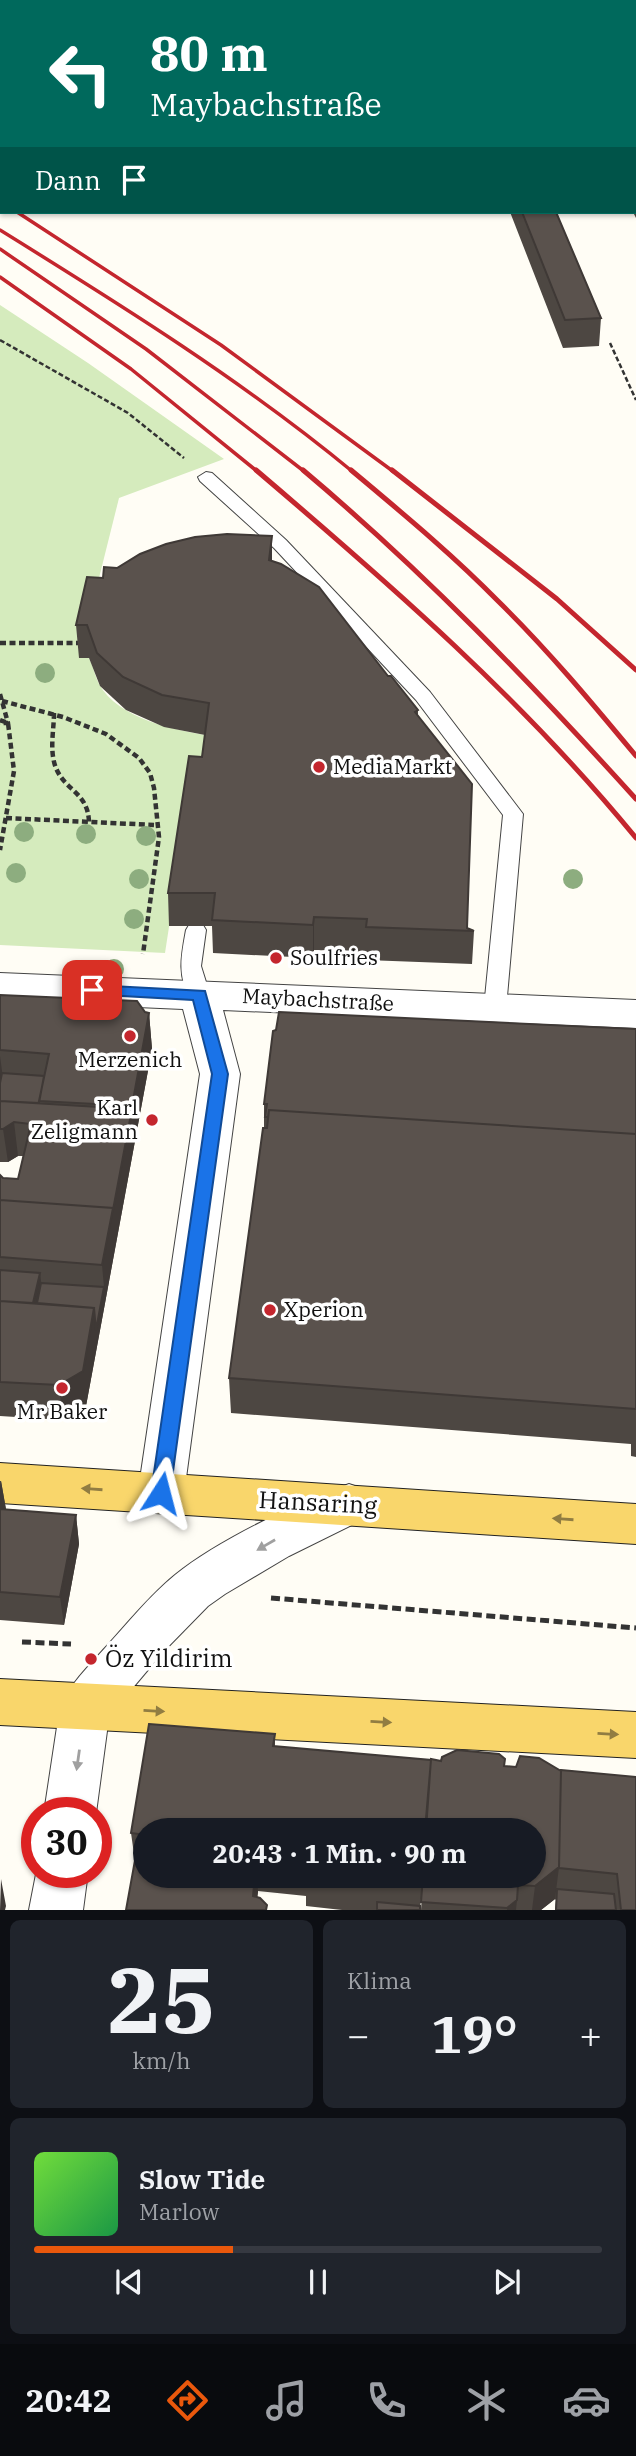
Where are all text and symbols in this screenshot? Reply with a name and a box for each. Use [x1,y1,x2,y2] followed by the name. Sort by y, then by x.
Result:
[150,21,268,84] text: 80 m
[35,28,126,119] icon: left
[150,83,382,125] text: Maybachstraße
[115,161,153,199] icon: arrive
[35,163,101,197] text: Dann
[333,752,452,780] place label: MediaMarkt
[311,759,327,775] marker: MediaMarkt
[290,943,378,971] place label: Soulfries
[268,950,284,966] marker: Soulfries
[62,960,122,1020] pin
[73,971,111,1009] icon: arrive
[241,981,395,1017] street label: Maybachstraße
[122,1028,138,1044] marker: Merzenich
[78,1045,182,1073] place label: Merzenich
[31,1093,138,1145] place label: Karl Zeligmann
[144,1112,160,1128] marker: Karl Zeligmann
[284,1295,364,1323] place label: Xperion
[262,1302,278,1318] marker: Xperion
[54,1380,70,1396] marker: Mr Baker
[17,1397,108,1425] place label: Mr Baker
[124,1456,198,1530] position arrow
[81,1483,103,1494] one-way arrow
[258,1483,378,1521] street label: Hansaring
[552,1513,574,1524] one-way arrow
[256,1539,276,1551] one-way arrow
[105,1642,233,1674] place label: Öz Yildirim
[83,1651,99,1667] marker: Öz Yildirim
[143,1705,165,1716] one-way arrow
[370,1717,392,1728] one-way arrow
[597,1729,619,1740] one-way arrow
[72,1749,83,1771] one-way arrow
[21,1797,112,1888] speed limit sign: 30
[213,1836,466,1870] text: 20:43 · 1 Min. · 90 m
[107,1940,216,2058] text: 25
[347,1965,412,1995] text: Klima
[431,2000,518,2067] text: 19°
[347,2010,370,2059] text: −
[579,2010,602,2059] text: +
[132,2045,191,2075] text: km/h
[139,2162,265,2196] text: Slow Tide
[139,2196,219,2226] text: Marlow
[110,2263,148,2301] icon: previous
[299,2263,337,2301] icon: pause
[488,2263,526,2301] icon: next
[163,2376,212,2425] icon: directions
[262,2376,311,2425] icon: music
[362,2376,411,2425] icon: phone
[462,2376,511,2425] icon: climate
[562,2376,611,2425] icon: car
[25,2379,112,2421] text: 20:42

